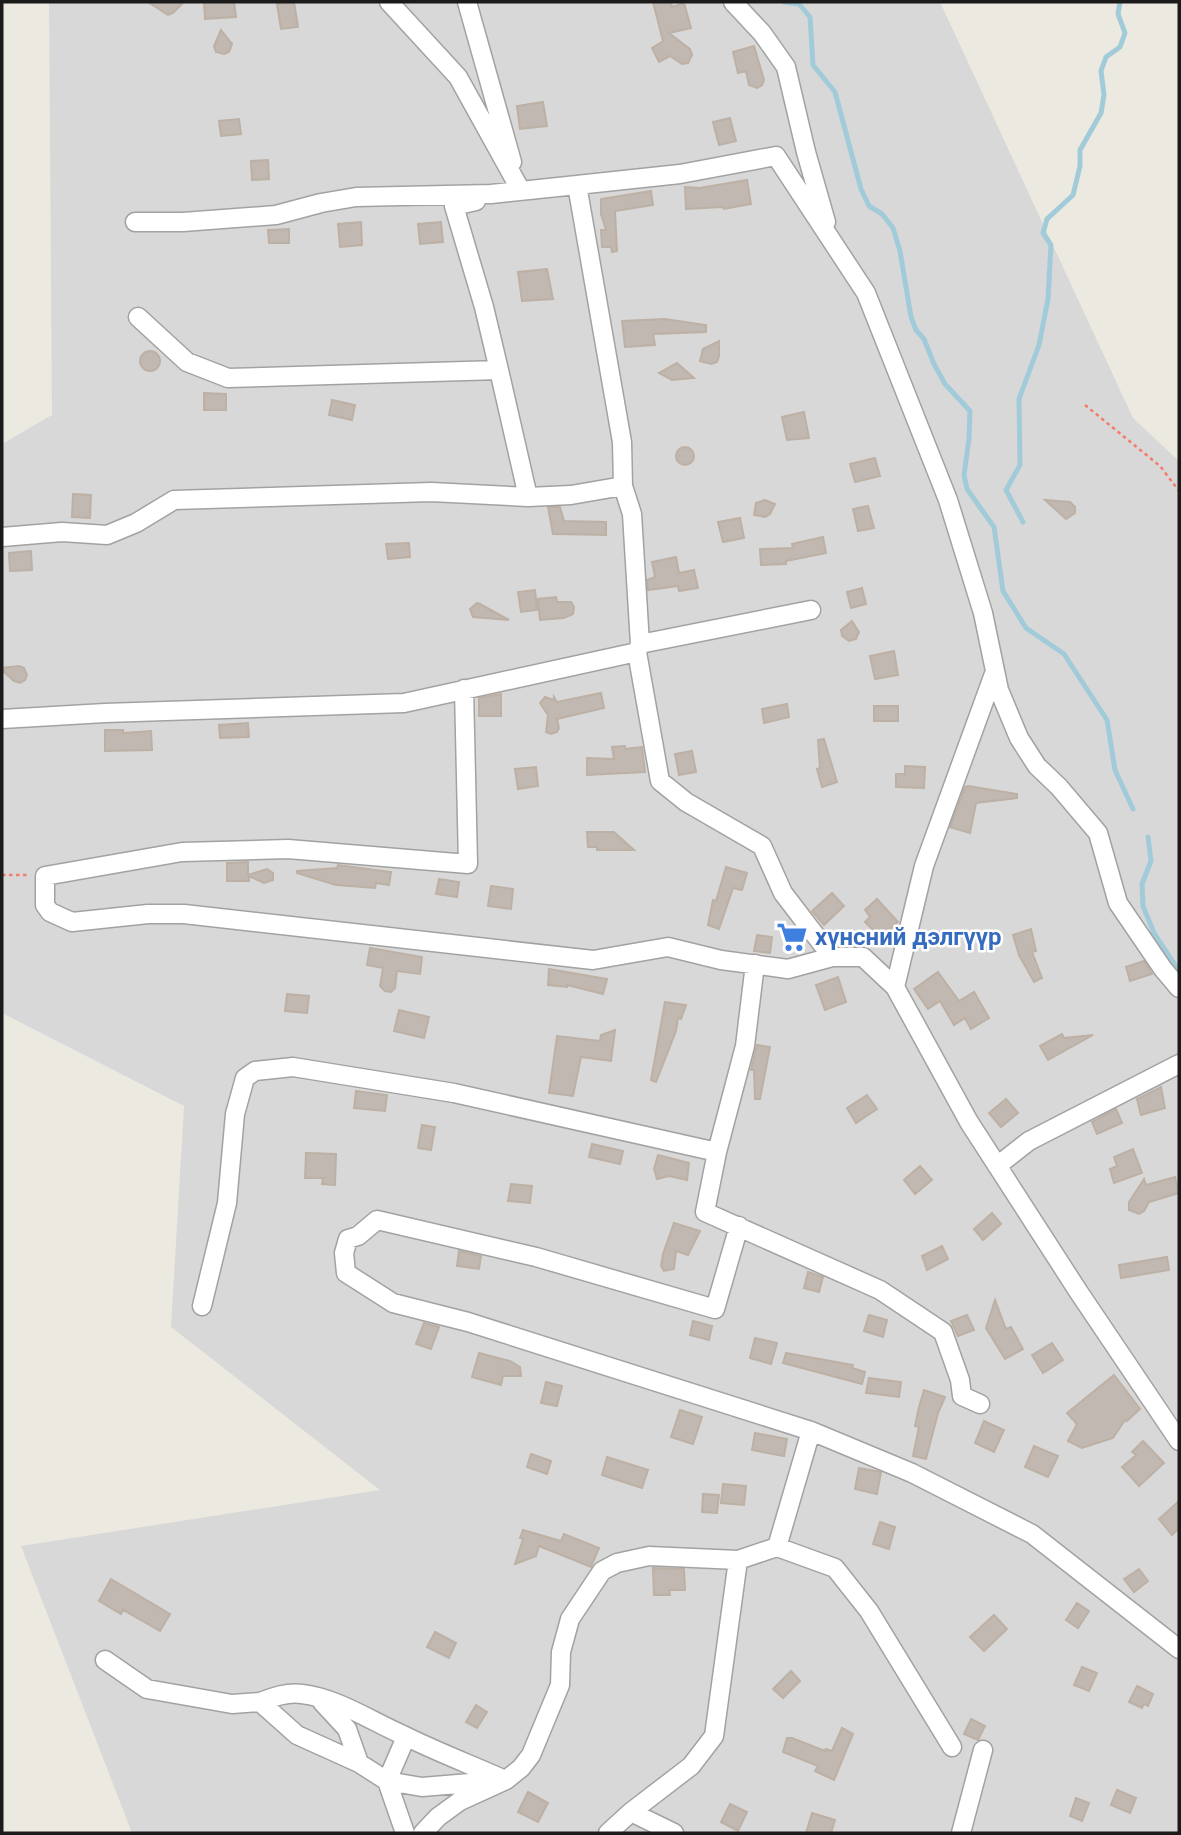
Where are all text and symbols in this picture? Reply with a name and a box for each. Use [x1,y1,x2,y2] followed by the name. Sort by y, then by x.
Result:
[775,920,809,954] supermarket icon: хүнсний дэлгүүр
[815,923,1001,951] place label: хүнсний дэлгүүр

